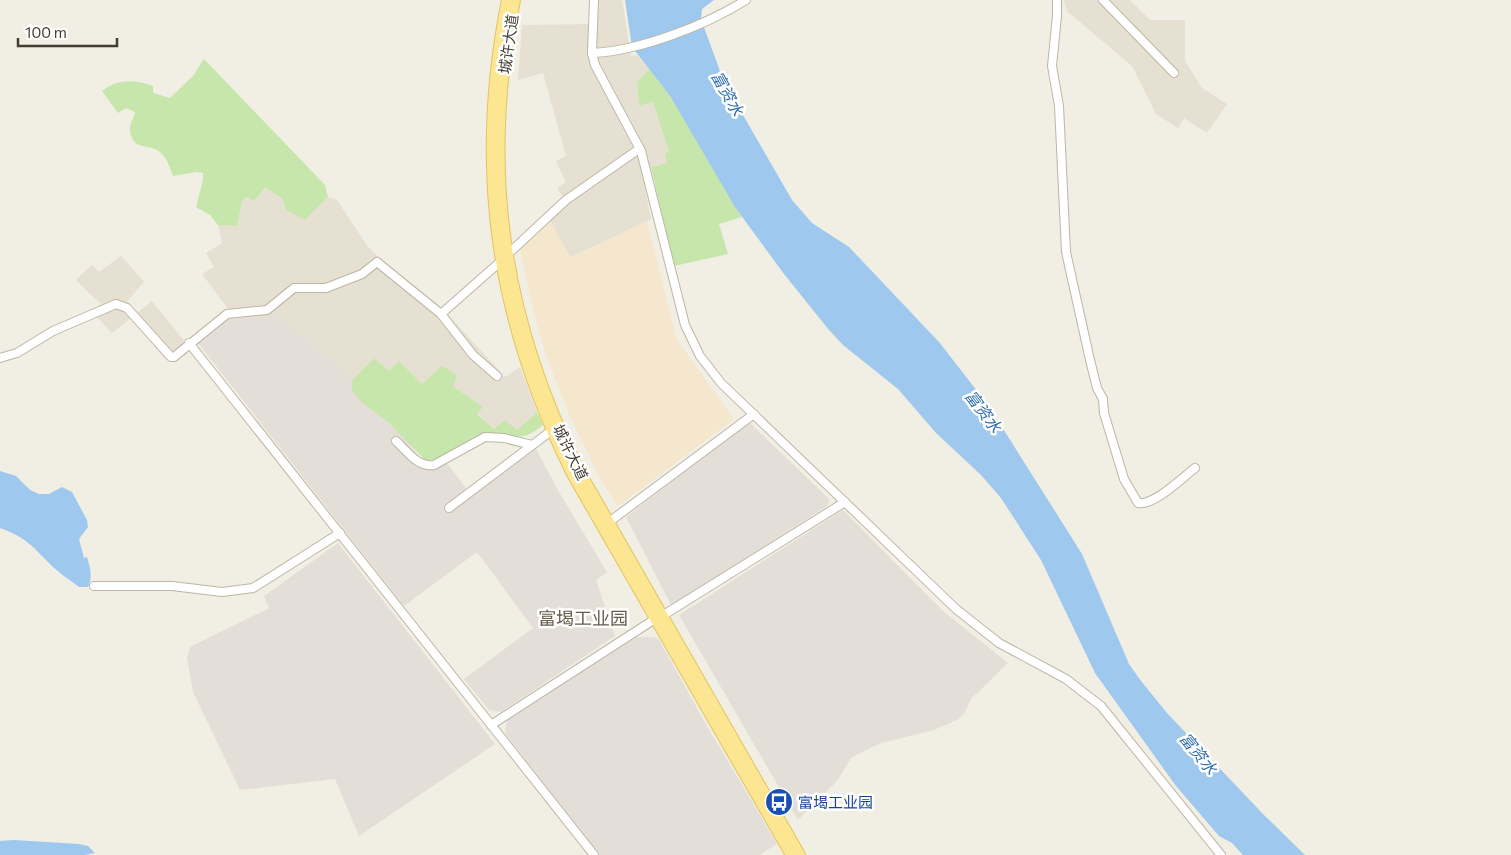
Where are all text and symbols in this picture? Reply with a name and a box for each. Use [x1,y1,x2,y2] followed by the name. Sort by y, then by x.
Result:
[495,13,521,75] street label: 城许大道
[18,15,116,47] scale bar
[25,23,67,41] text: 100 m
[708,67,748,119] water label: 富资水
[962,386,1007,437] water label: 富资水
[550,421,592,483] street label: 城许大道
[538,607,628,629] district label: 富堨工业园
[1177,728,1222,778] water label: 富资水
[764,787,794,817] bus stop icon: 富堨工业园
[798,793,873,811] place label: 富堨工业园

